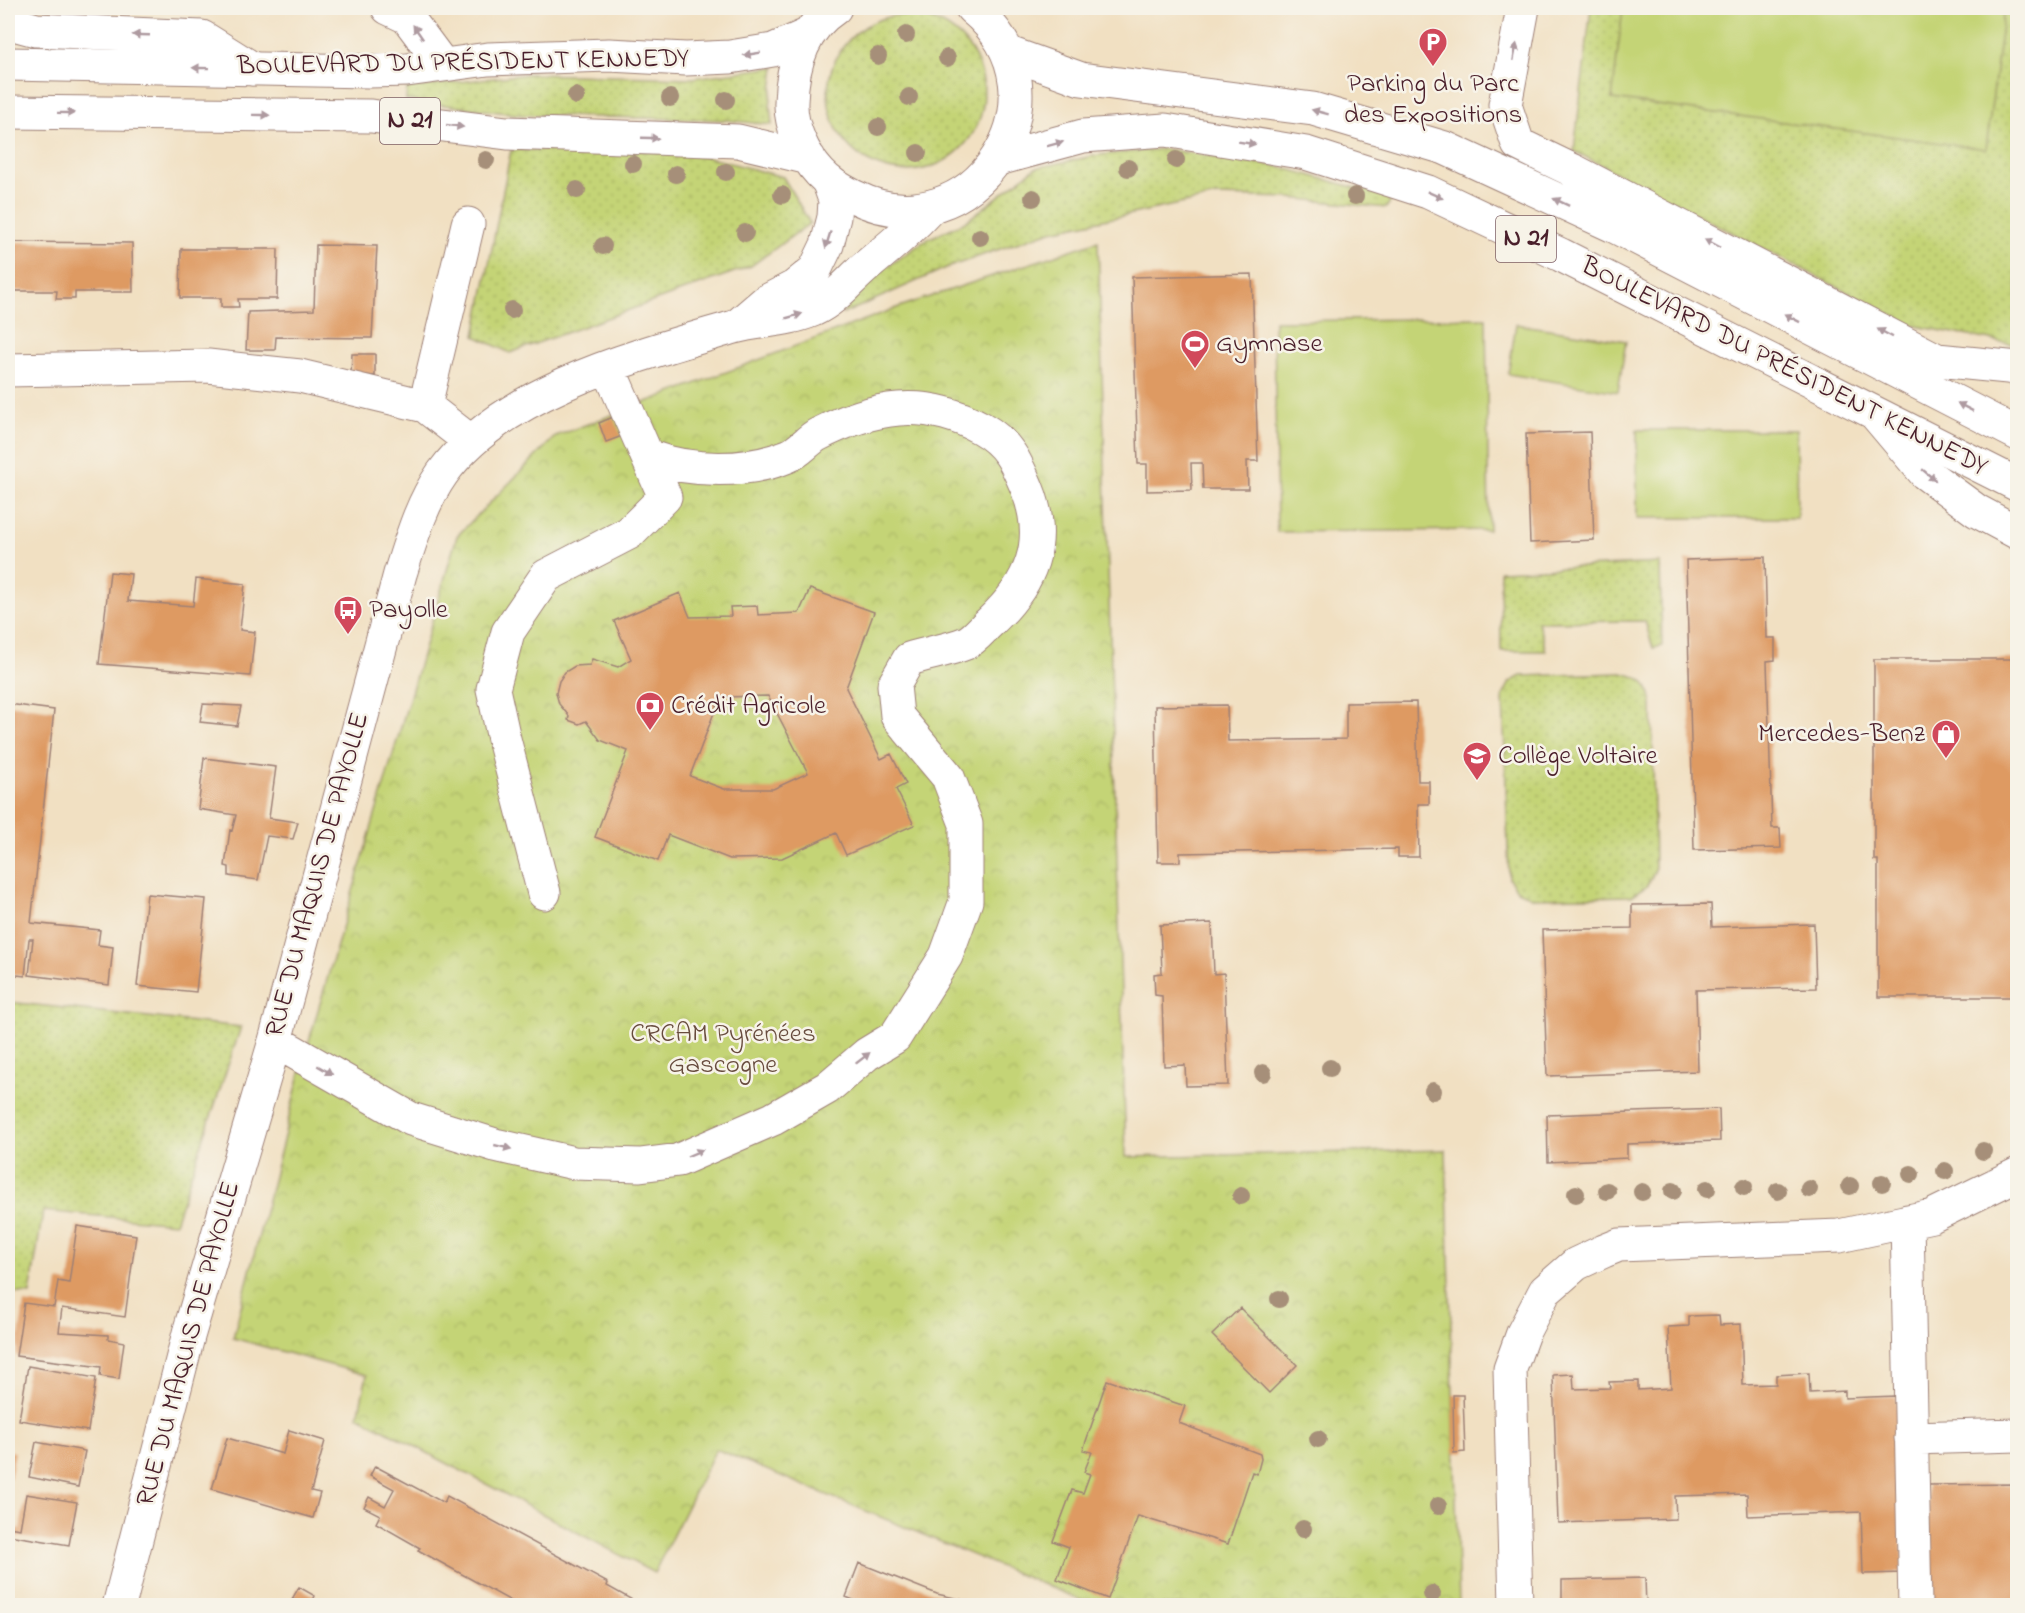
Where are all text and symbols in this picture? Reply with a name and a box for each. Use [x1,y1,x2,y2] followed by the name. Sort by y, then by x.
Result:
[412,25,424,41] one-way arrow
[1417,26,1449,68] parking icon: Parking du Parc des Expositions
[131,31,150,40] one-way arrow
[236,40,690,86] street label: BOULEVARD DU PRÉSIDENT KENNEDY
[1511,42,1520,61] one-way arrow
[742,49,761,58] one-way arrow
[192,63,211,73] one-way arrow
[1344,65,1522,135] place label: Parking du Parc des Expositions
[380,98,440,144] road number: N 21
[1311,107,1329,116] one-way arrow
[56,108,75,117] one-way arrow
[251,110,270,120] one-way arrow
[446,122,465,131] one-way arrow
[640,133,659,142] one-way arrow
[1046,139,1064,148] one-way arrow
[1238,139,1257,148] one-way arrow
[1426,191,1443,200] one-way arrow
[1553,198,1570,207] one-way arrow
[1496,216,1556,262] road number: N 21
[823,231,832,249] one-way arrow
[1703,238,1720,248] one-way arrow
[1573,247,1995,487] street label: BOULEVARD DU PRÉSIDENT KENNEDY
[785,311,803,320] one-way arrow
[1783,313,1800,323] one-way arrow
[1216,325,1324,364] place label: Gymnase
[1179,328,1211,370] sports icon: Gymnase
[1876,328,1893,338] one-way arrow
[1957,402,1974,412] one-way arrow
[1921,468,1936,481] one-way arrow
[369,591,449,630] place label: Payolle
[332,594,364,636] bus stop icon: Payolle
[671,687,827,726] place label: Crédit Agricole
[634,690,666,732] bank icon: Crédit Agricole
[256,708,380,1042] street label: RUE DU MAQUIS DE PAYOLLE
[1758,715,1926,754] place label: Mercedes-Benz
[1930,718,1962,760] shop icon: Mercedes-Benz
[1498,737,1659,776] place label: Collège Voltaire
[1461,740,1493,782] school or university icon: Collège Voltaire
[630,1015,816,1085] park label: CRCAM Pyrénées Gascogne
[855,1051,871,1064] one-way arrow
[317,1065,334,1075] one-way arrow
[494,1143,513,1152] one-way arrow
[686,1149,703,1158] one-way arrow
[127,1177,251,1511] street label: RUE DU MAQUIS DE PAYOLLE

